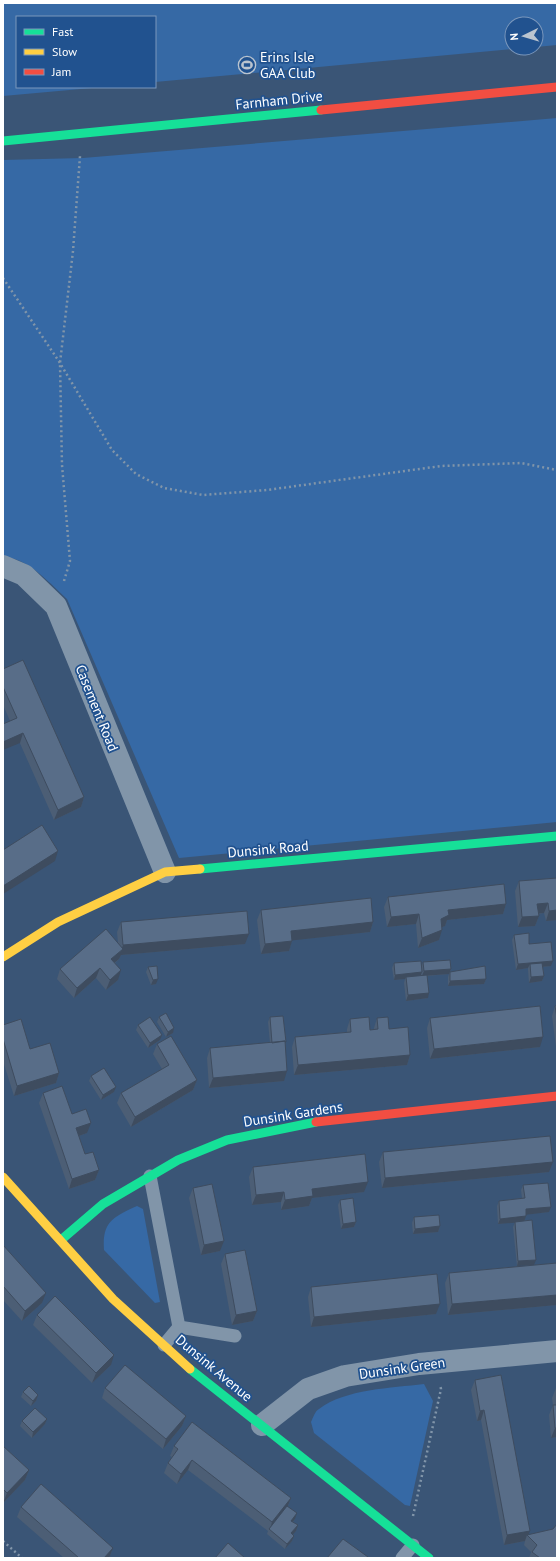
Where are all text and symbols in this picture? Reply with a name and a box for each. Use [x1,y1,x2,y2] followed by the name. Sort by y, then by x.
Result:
[16,16,156,88] legend
[504,16,544,56] north arrow
[52,24,73,39] text: Fast
[507,33,521,41] text: N
[52,44,77,59] text: Slow
[260,48,315,82] place label: Erins Isle GAA Club
[237,55,257,75] sports icon: Erins Isle GAA Club
[51,64,71,79] text: Jam
[234,86,324,114] street label: Farnham Drive
[71,662,123,754] street label: Casement Road
[227,836,309,862] street label: Dunsink Road
[242,1097,344,1131] street label: Dunsink Gardens
[172,1331,256,1405] street label: Dunsink Avenue
[358,1353,446,1383] street label: Dunsink Green

